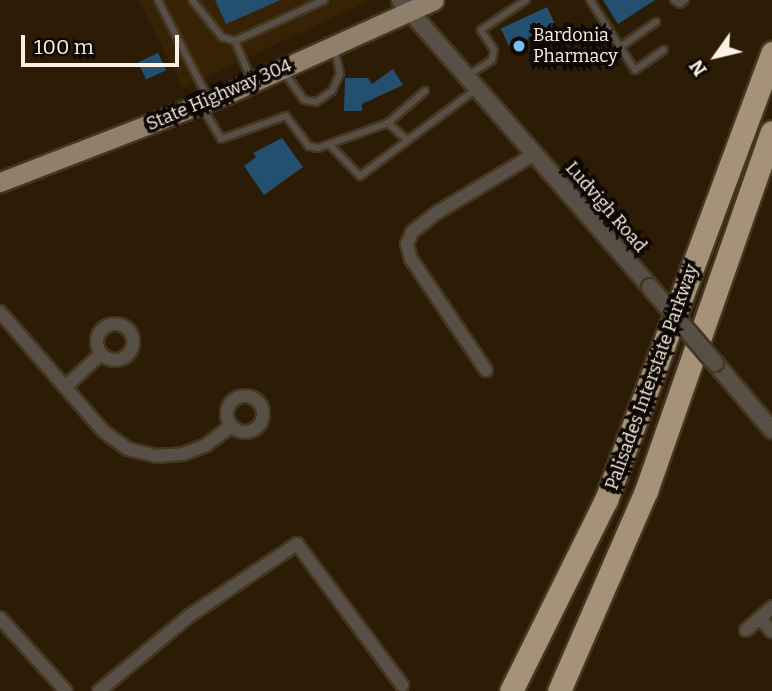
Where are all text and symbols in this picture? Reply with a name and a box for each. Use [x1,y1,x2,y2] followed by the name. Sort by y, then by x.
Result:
[24,21,182,65] scale bar
[681,21,751,91] north arrow
[533,25,618,68] place label: Bardonia Pharmacy
[34,34,94,60] text: 100 m
[511,38,527,54] marker: Bardonia Pharmacy
[143,55,295,135] street label: State Highway 304
[685,56,712,81] text: N
[561,157,651,257] street label: Ludvigh Road
[601,261,703,493] street label: Palisades Interstate Parkway

